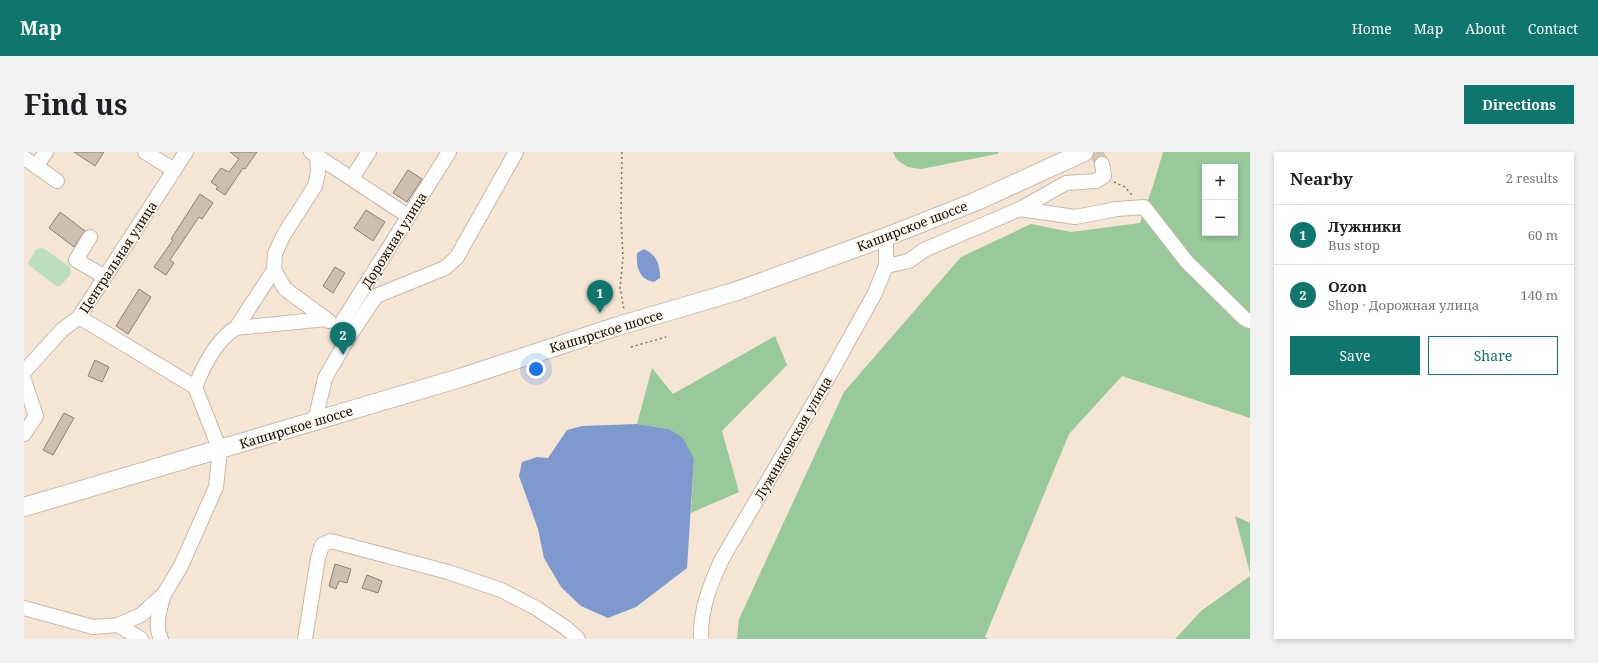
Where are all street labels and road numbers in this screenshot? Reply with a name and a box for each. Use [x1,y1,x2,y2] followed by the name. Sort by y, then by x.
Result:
[357,188,431,292] street label: Дорожная улица
[75,197,161,317] street label: Центральная улица
[854,197,970,255] street label: Каширское шоссе
[547,305,665,357] street label: Каширское шоссе
[750,373,836,503] street label: Лужниковская улица
[237,401,355,453] street label: Каширское шоссе

